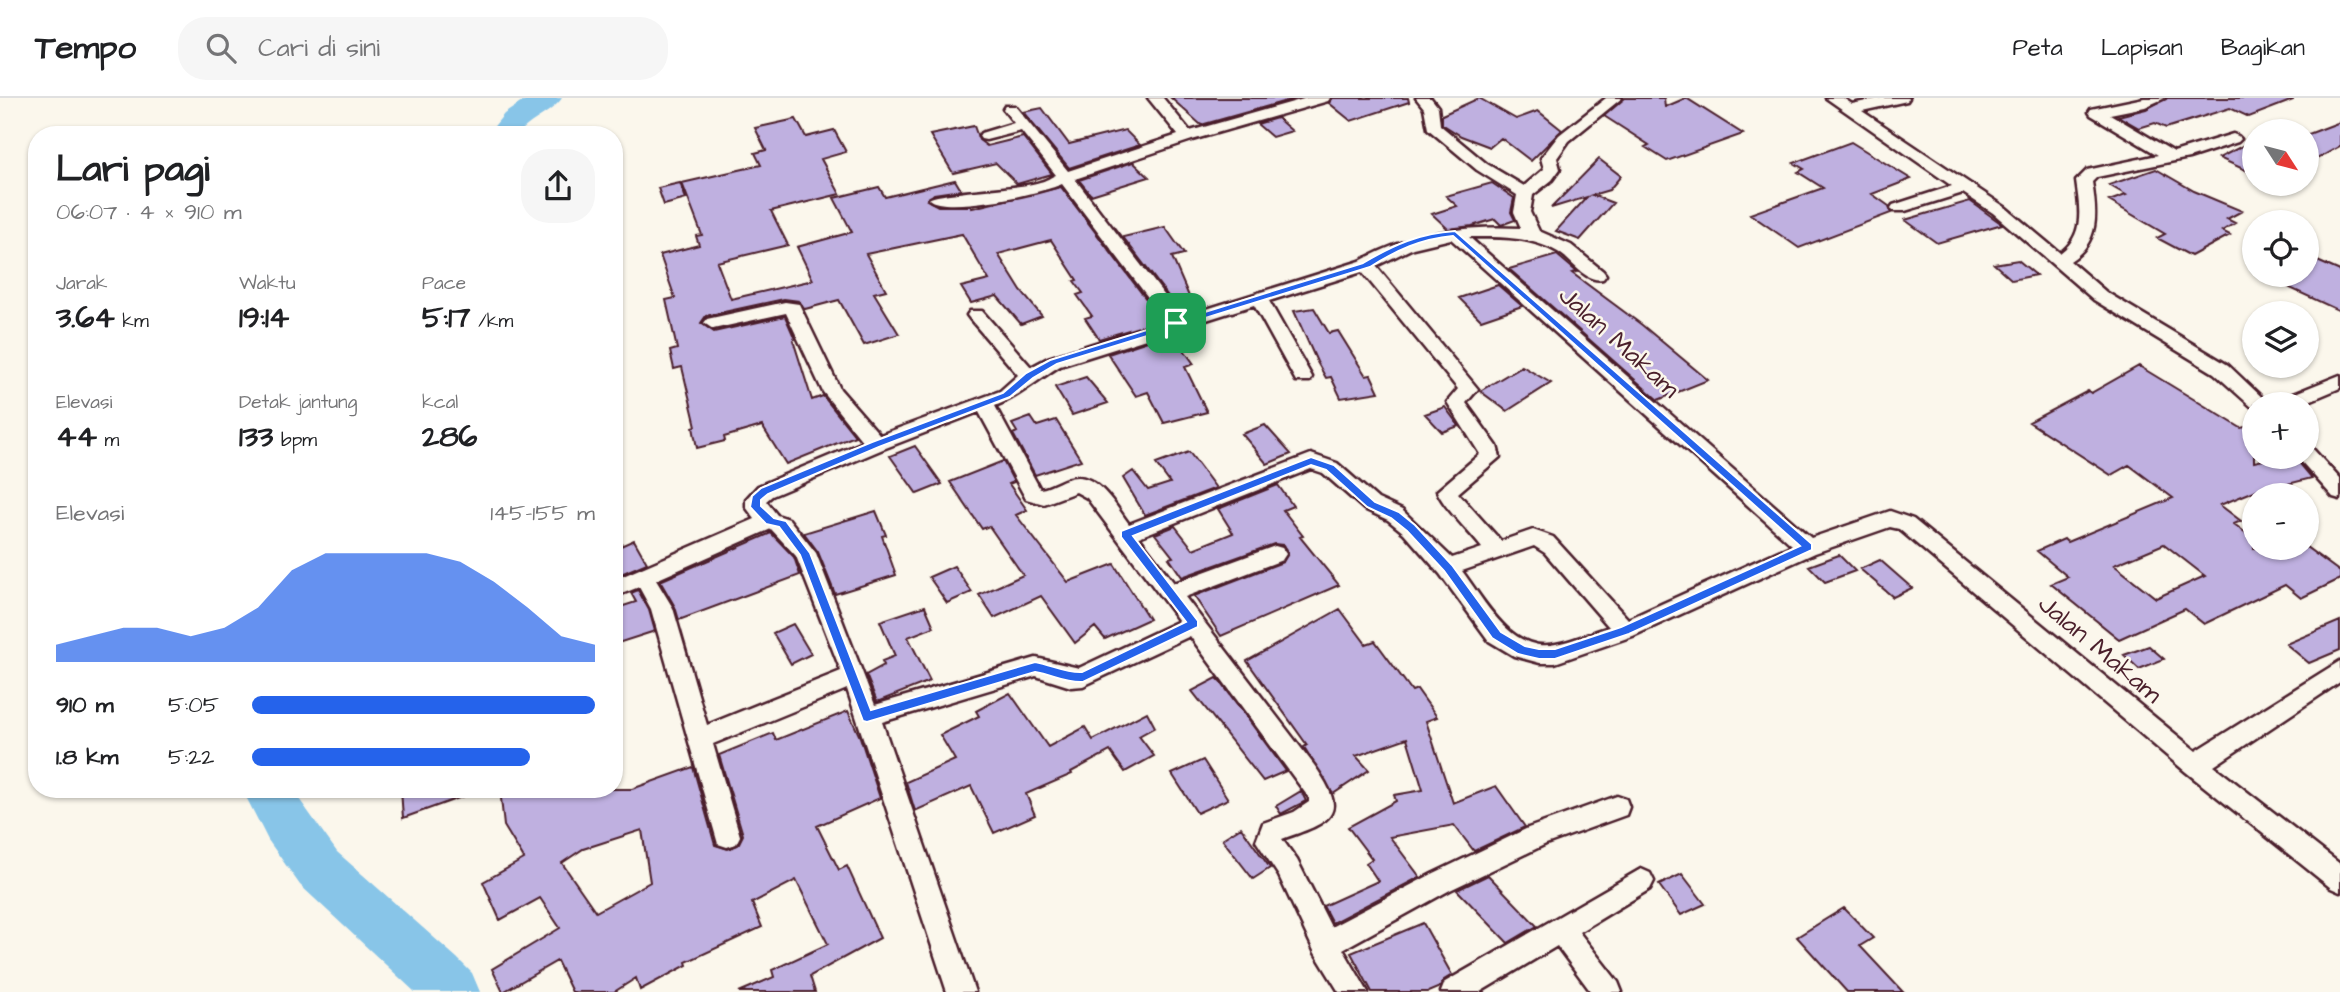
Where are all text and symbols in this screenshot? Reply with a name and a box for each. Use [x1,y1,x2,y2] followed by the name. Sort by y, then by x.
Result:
[178,17,668,80] search box
[35,25,136,71] text: Tempo
[202,29,240,67] icon: search
[258,30,380,66] text: Cari di sini
[2012,31,2063,65] text: Peta
[2101,31,2183,65] text: Lapisan
[2221,31,2305,65] text: Bagikan
[2242,119,2319,196] north arrow
[2242,119,2319,560] map controls
[56,144,209,196] text: Lari pagi
[521,149,595,223] button: share
[56,196,242,228] text: 06:07 · 4 × 910 m
[2242,210,2319,287] button: locate
[56,270,108,297] text: Jarak
[239,270,296,297] text: Waktu
[422,270,466,297] text: Pace
[1551,278,1688,407] street label: Jalan Makam
[1146,293,1206,353] pin
[56,297,115,339] text: 3.64
[239,297,289,339] text: 19:14
[422,297,471,339] text: 5:17
[2242,301,2319,378] button: layers
[1157,304,1195,342] icon: arrive
[115,308,149,335] text: km
[471,308,513,335] text: /km
[56,389,112,416] text: Elevasi
[239,389,357,416] text: Detak jantung
[422,389,458,416] text: kcal
[2242,392,2319,469] button: +
[56,416,97,458] text: 44
[239,416,273,458] text: 133
[422,416,477,458] text: 286
[97,427,119,454] text: m
[273,427,317,454] text: bpm
[2242,483,2319,560] button: −
[56,497,124,529] text: Elevasi
[490,497,595,529] text: 145–155 m
[2030,586,2170,712] street label: Jalan Makam
[56,689,114,721] text: 910 m
[168,689,219,721] text: 5:05
[56,741,118,773] text: 1.8 km
[168,741,214,773] text: 5:22

